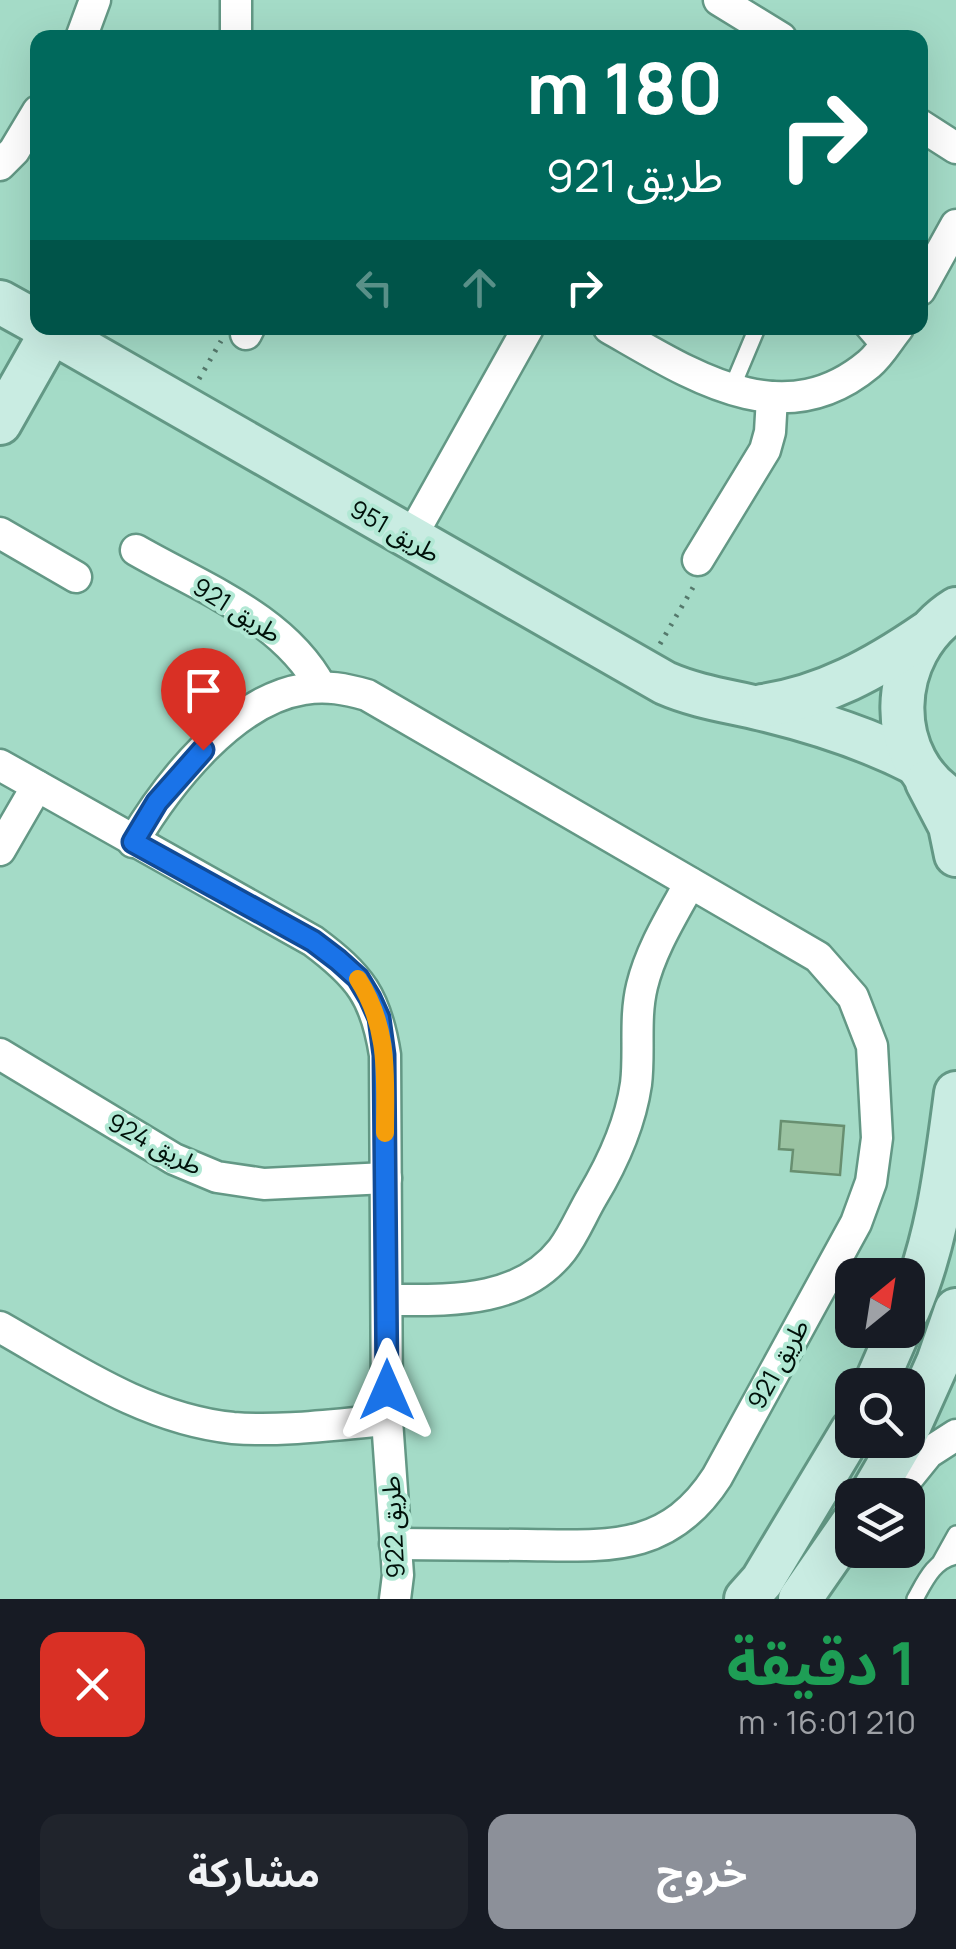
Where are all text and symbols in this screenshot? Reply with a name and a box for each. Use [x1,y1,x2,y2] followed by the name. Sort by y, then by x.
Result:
[526,39,723,135] text: 180 m
[758,70,888,200] icon: right
[546,144,723,206] text: طريق 921
[347,260,402,315] icon: left
[452,260,507,315] icon: ahead
[557,260,612,315] icon: right
[344,491,447,570] street label: طريق 951
[186,569,288,650] street label: طريق 921
[161,648,246,751] pin
[176,663,231,718] icon: arrive
[102,1104,209,1183] street label: طريق 924
[835,1258,925,1348] north arrow
[835,1258,925,1568] map controls
[738,1312,817,1415] street label: طريق 921
[335,1338,439,1442] position arrow
[835,1368,925,1458] button: search
[372,1475,413,1579] street label: طريق 922
[835,1478,925,1568] button: layers
[727,1621,916,1703] text: 1 دقيقة
[40,1632,145,1737] button: close
[738,1700,916,1744] text: 210 m · 16:01
[40,1814,468,1929] button: مشاركة
[488,1814,916,1929] button: خروج

